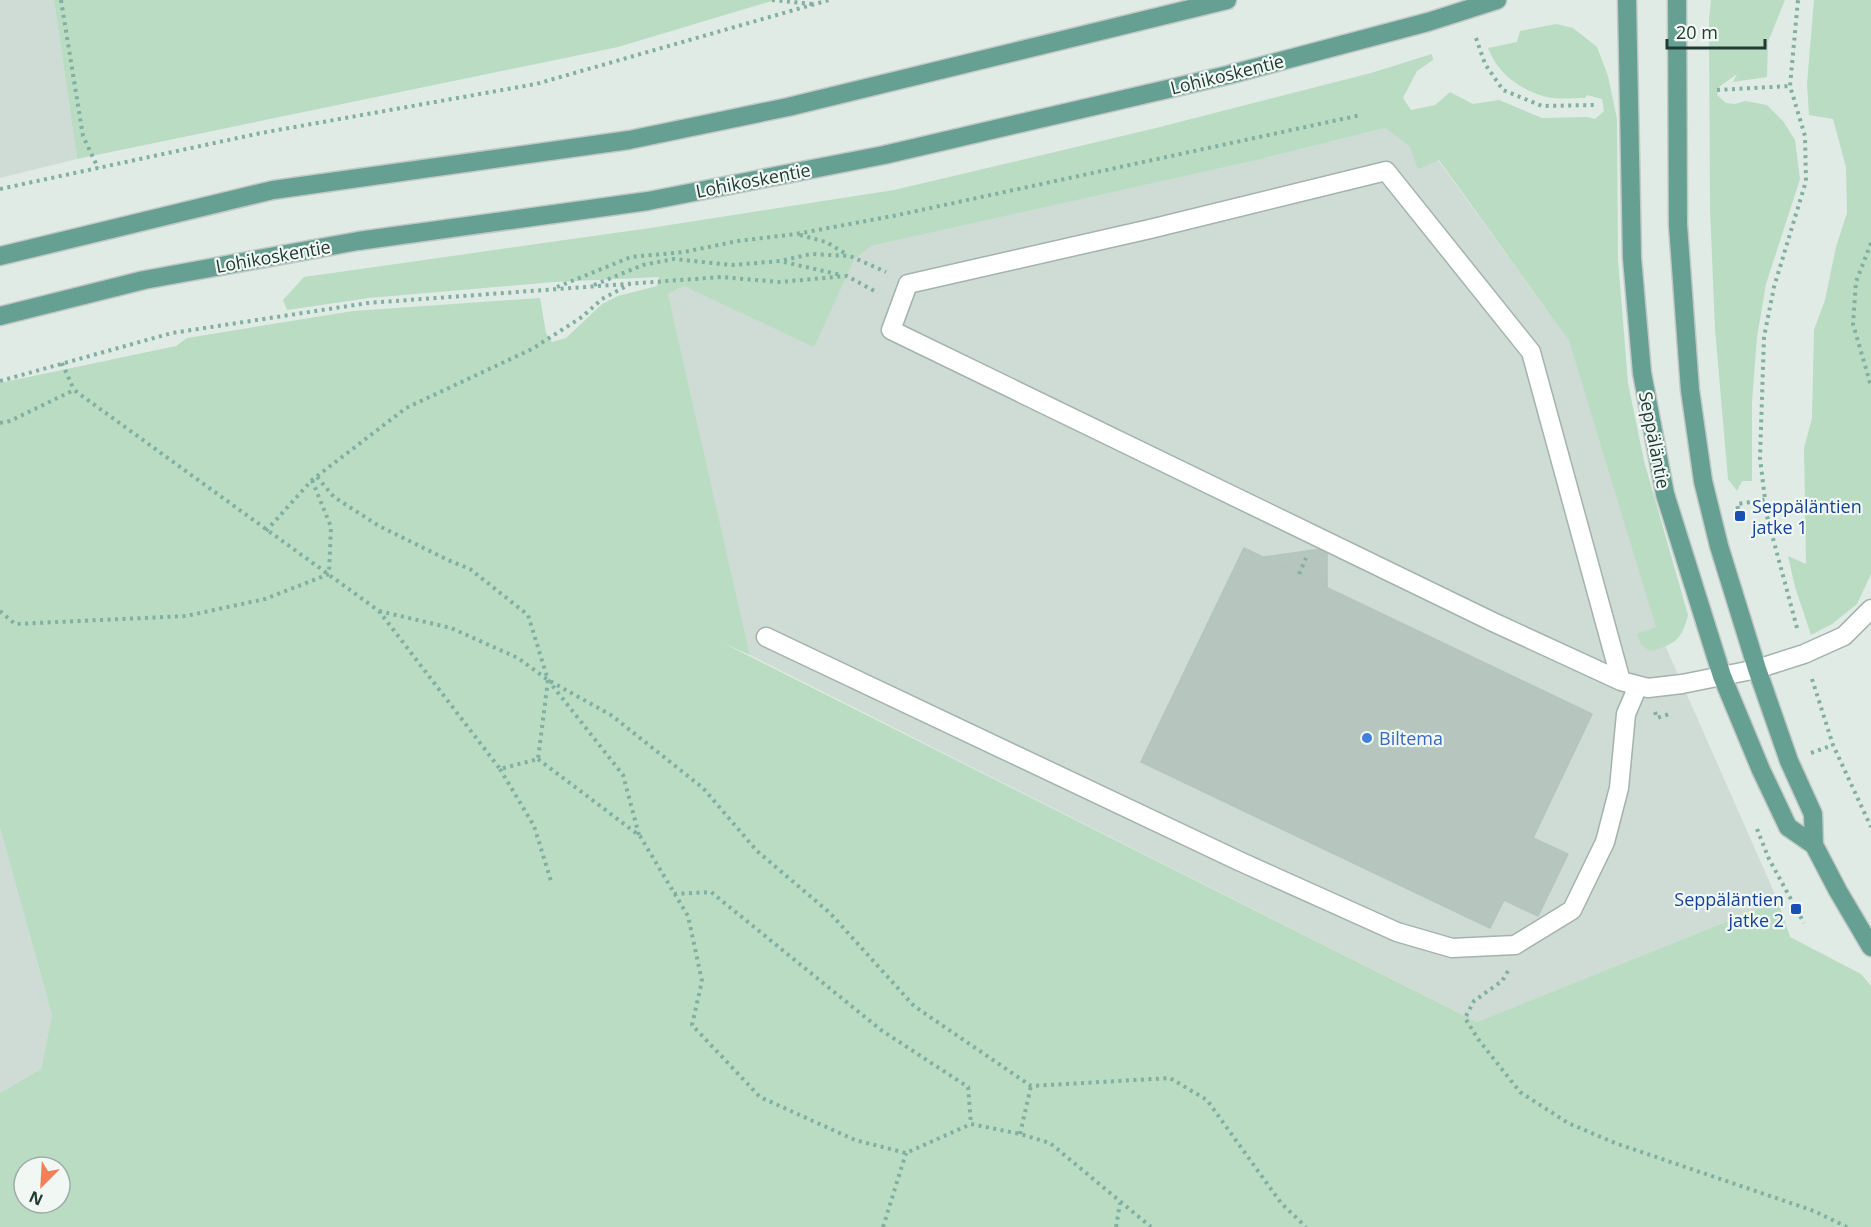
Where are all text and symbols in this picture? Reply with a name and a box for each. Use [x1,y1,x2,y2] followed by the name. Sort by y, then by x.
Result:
[1667,12,1764,50] scale bar
[1676,20,1718,44] text: 20 m
[1168,48,1286,100] street label: Lohikoskentie
[694,157,812,203] street label: Lohikoskentie
[214,234,332,278] street label: Lohikoskentie
[1634,389,1676,491] street label: Seppäläntie
[1751,494,1862,539] place label: Seppäläntien jatke 1
[1733,509,1747,523] marker: Seppäläntien jatke 1
[1379,726,1443,750] place label: Biltema
[1360,731,1374,745] marker: Biltema
[1674,887,1784,932] place label: Seppäläntien jatke 2
[1789,902,1803,916] marker: Seppäläntien jatke 2
[12,1155,72,1215] north arrow
[25,1186,46,1211] text: N

